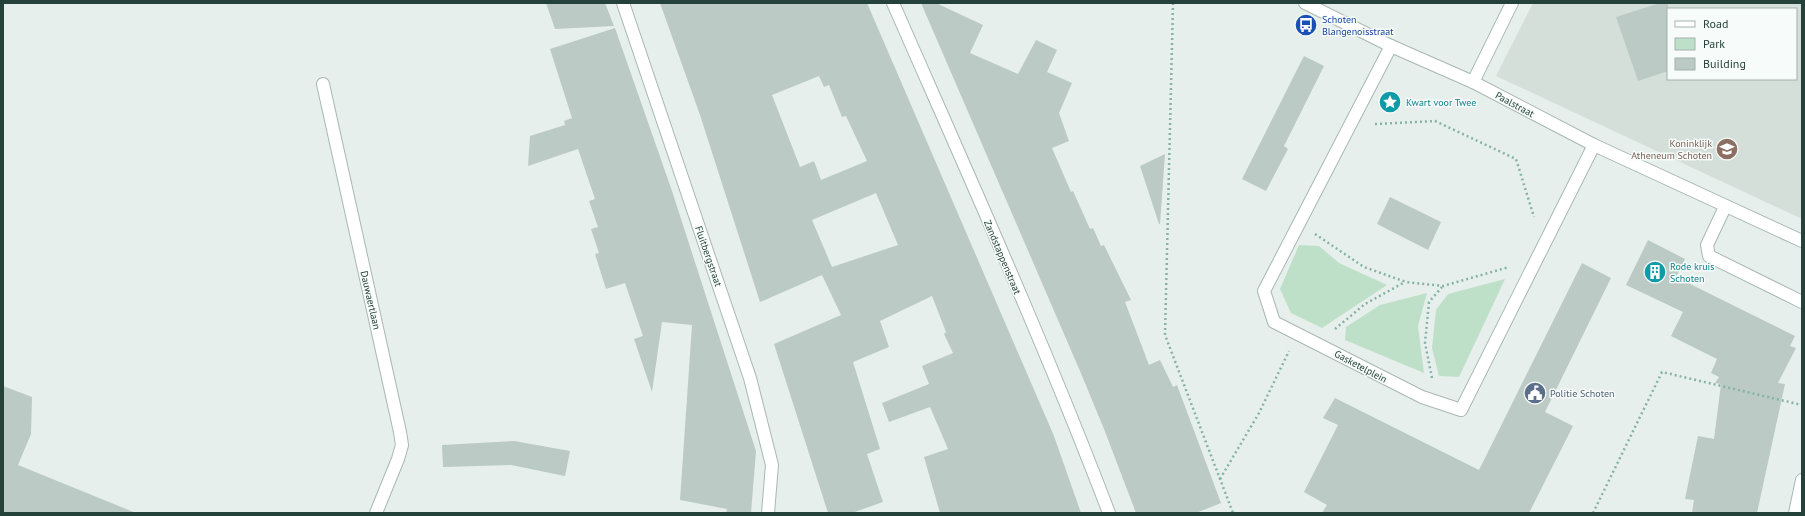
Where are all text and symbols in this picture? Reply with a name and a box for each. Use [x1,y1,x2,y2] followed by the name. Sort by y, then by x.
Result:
[1667,8,1797,80] legend
[1293,12,1319,38] bus stop icon: Schoten Blangenoisstraat
[1322,13,1394,38] place label: Schoten Blangenoisstraat
[1703,16,1728,31] text: Road
[1703,36,1725,51] text: Park
[1703,56,1746,71] text: Building
[1377,89,1403,115] place icon: Kwart voor Twee
[1493,89,1537,120] street label: Paalstraat
[1406,96,1476,109] place label: Kwart voor Twee
[1714,136,1740,162] school or university icon: Koninklijk Atheneum Schoten
[1631,137,1712,162] place label: Koninklijk Atheneum Schoten
[981,218,1024,297] street label: Zandstappenstraat
[692,224,725,289] street label: Fluitbergstraat
[1642,259,1668,285] building icon: Rode kruis Schoten
[1670,260,1714,285] place label: Rode kruis Schoten
[357,270,384,331] street label: Dauwaertlaan
[1332,347,1389,386] street label: Gasketelplein
[1522,380,1548,406] public building icon: Politie Schoten
[1550,387,1615,400] place label: Politie Schoten

